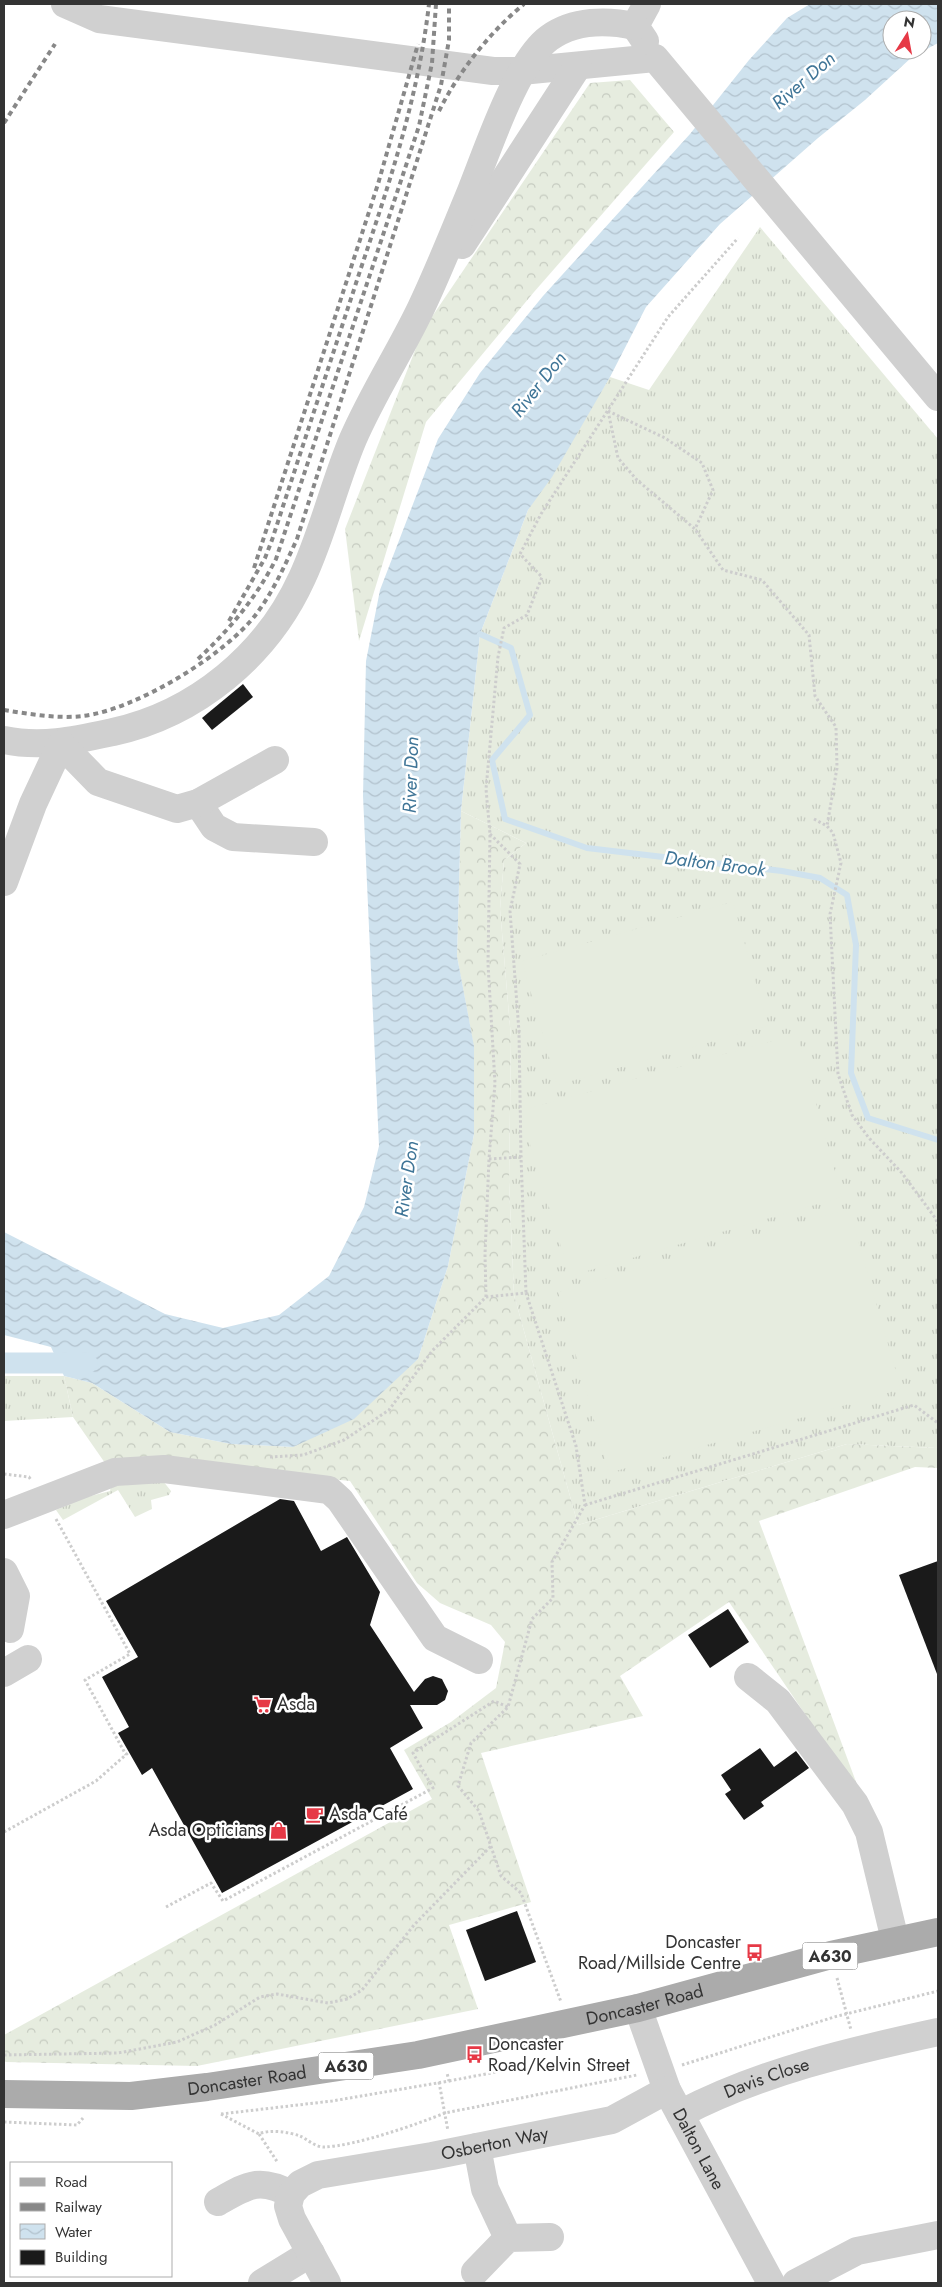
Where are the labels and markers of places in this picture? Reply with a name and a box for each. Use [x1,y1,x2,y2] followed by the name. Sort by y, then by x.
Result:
[277,1691,315,1717] place label: Asda
[253,1694,273,1714] supermarket icon: Asda
[329,1801,408,1827] place label: Asda Café
[305,1804,325,1824] cafe icon: Asda Café
[148,1817,264,1843] place label: Asda Opticians
[268,1820,288,1840] shop icon: Asda Opticians
[578,1929,742,1976] place label: Doncaster Road/Millside Centre
[745,1942,765,1962] bus stop icon: Doncaster Road/Millside Centre
[488,2031,630,2078] place label: Doncaster Road/Kelvin Street
[464,2044,484,2064] bus stop icon: Doncaster Road/Kelvin Street

